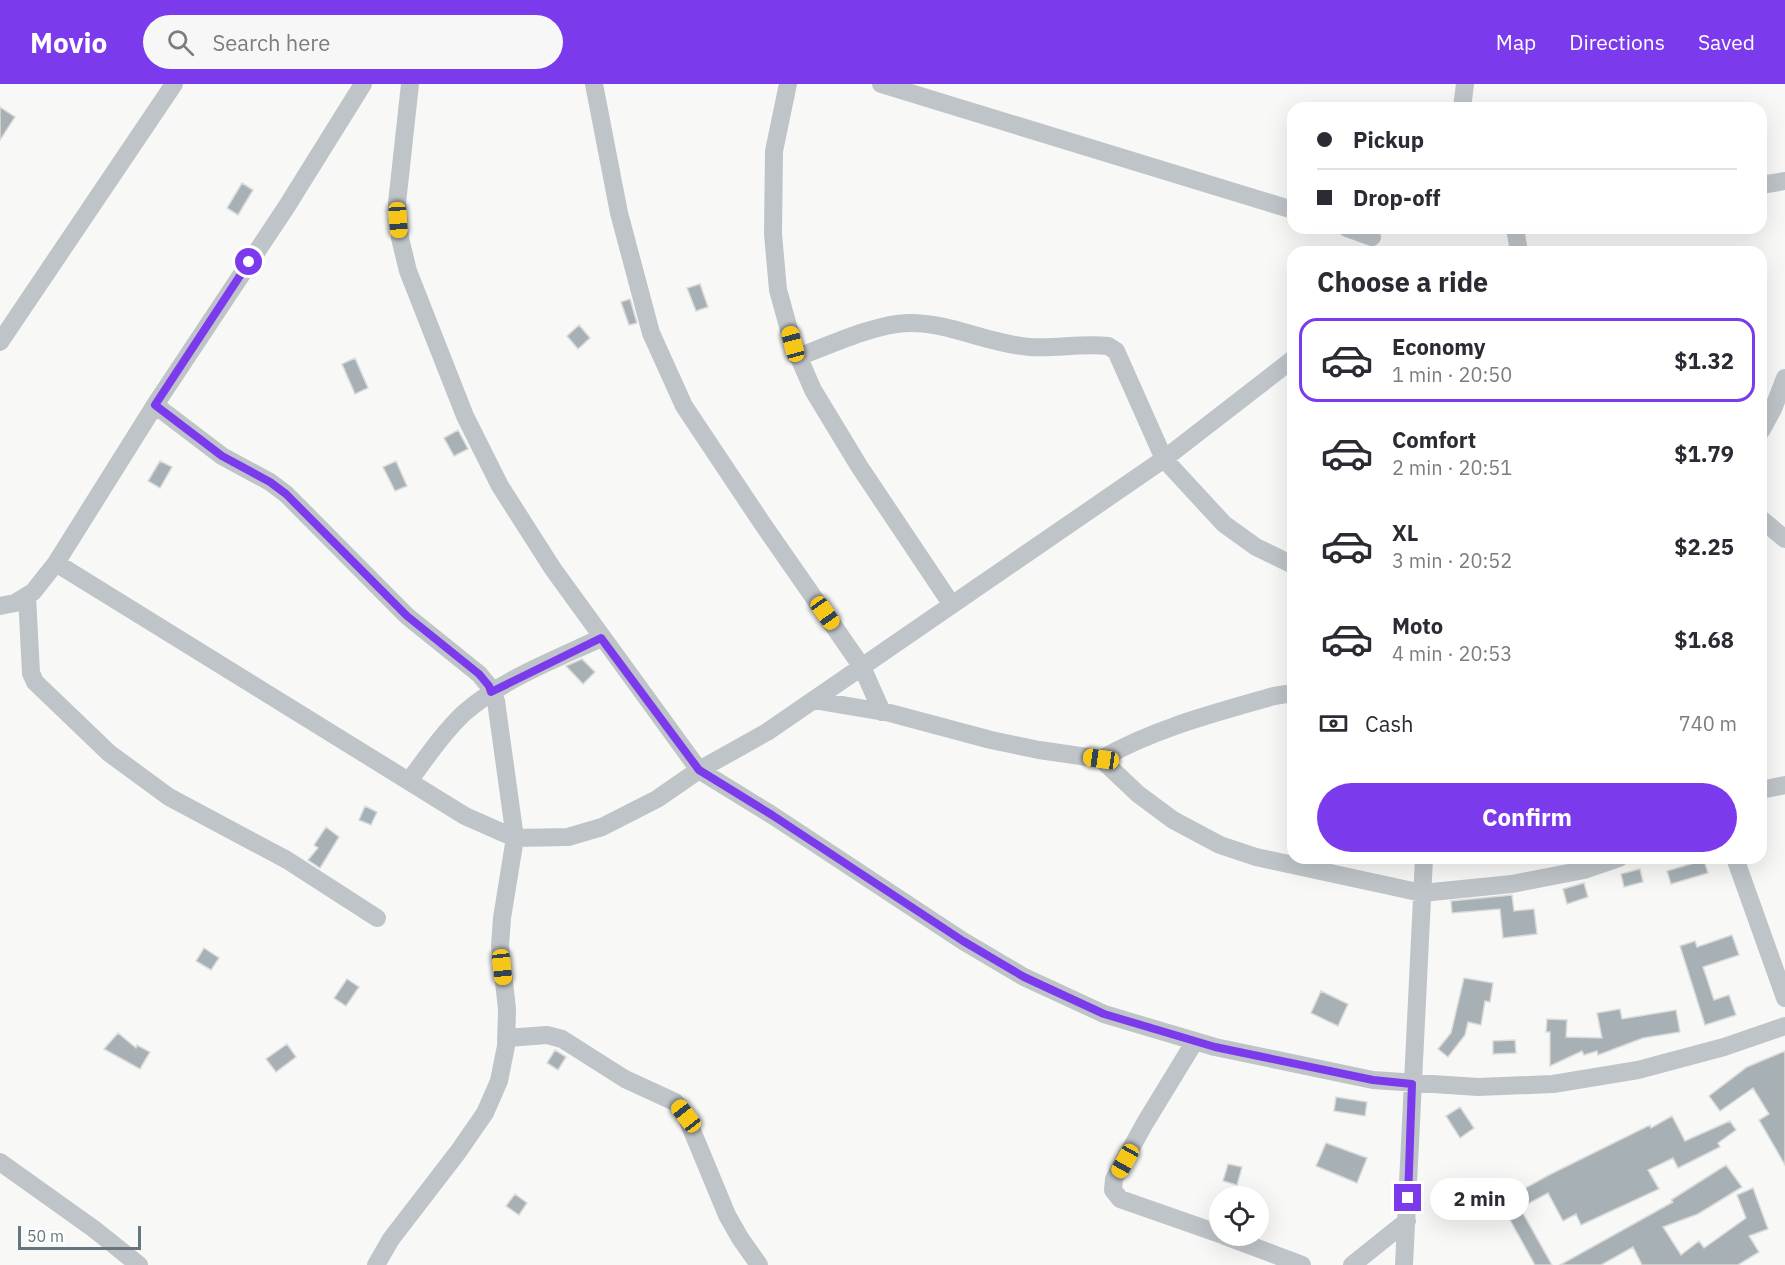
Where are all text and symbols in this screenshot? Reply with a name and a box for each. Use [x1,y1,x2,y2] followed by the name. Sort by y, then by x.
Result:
[143,15,563,69] search box
[30,24,107,61] text: Movio
[164,26,197,59] icon: search
[212,28,330,57] text: Search here
[1496,28,1536,56] text: Map
[1569,28,1665,56] text: Directions
[1698,28,1755,56] text: Saved
[1353,125,1424,154] text: Pickup
[1353,183,1440,212] text: Drop-off
[388,201,408,239] car
[235,248,262,275] route start
[1317,264,1488,299] text: Choose a ride
[780,324,806,364] car
[1392,332,1486,361] text: Economy
[1320,333,1374,387] icon: car
[1674,346,1734,375] text: $1.32
[1392,361,1512,388] text: 1 min · 20:50
[1392,425,1476,454] text: Comfort
[1320,426,1374,480] icon: car
[1674,439,1734,468] text: $1.79
[1392,454,1512,481] text: 2 min · 20:51
[1392,518,1418,547] text: XL
[1320,519,1374,573] icon: car
[1674,532,1734,561] text: $2.25
[1392,547,1512,574] text: 3 min · 20:52
[807,593,843,633] car
[1392,611,1443,640] text: Moto
[1320,612,1374,666] icon: car
[1674,625,1734,654] text: $1.68
[1392,640,1512,667] text: 4 min · 20:53
[1317,707,1350,740] icon: cash
[1365,709,1414,738] text: Cash
[1679,710,1737,737] text: 740 m
[1082,748,1120,770] car
[1317,783,1737,852] button: Confirm
[491,948,513,986] car
[668,1096,704,1136] car
[1108,1141,1142,1181] car
[1429,1177,1528,1219] callout: 2 min
[1394,1184,1421,1211] route end
[1453,1185,1506,1212] text: 2 min
[1209,1186,1269,1246] map controls
[1209,1186,1269,1246] button: locate
[18,1223,141,1250] scale bar
[27,1226,64,1246] text: 50 m

